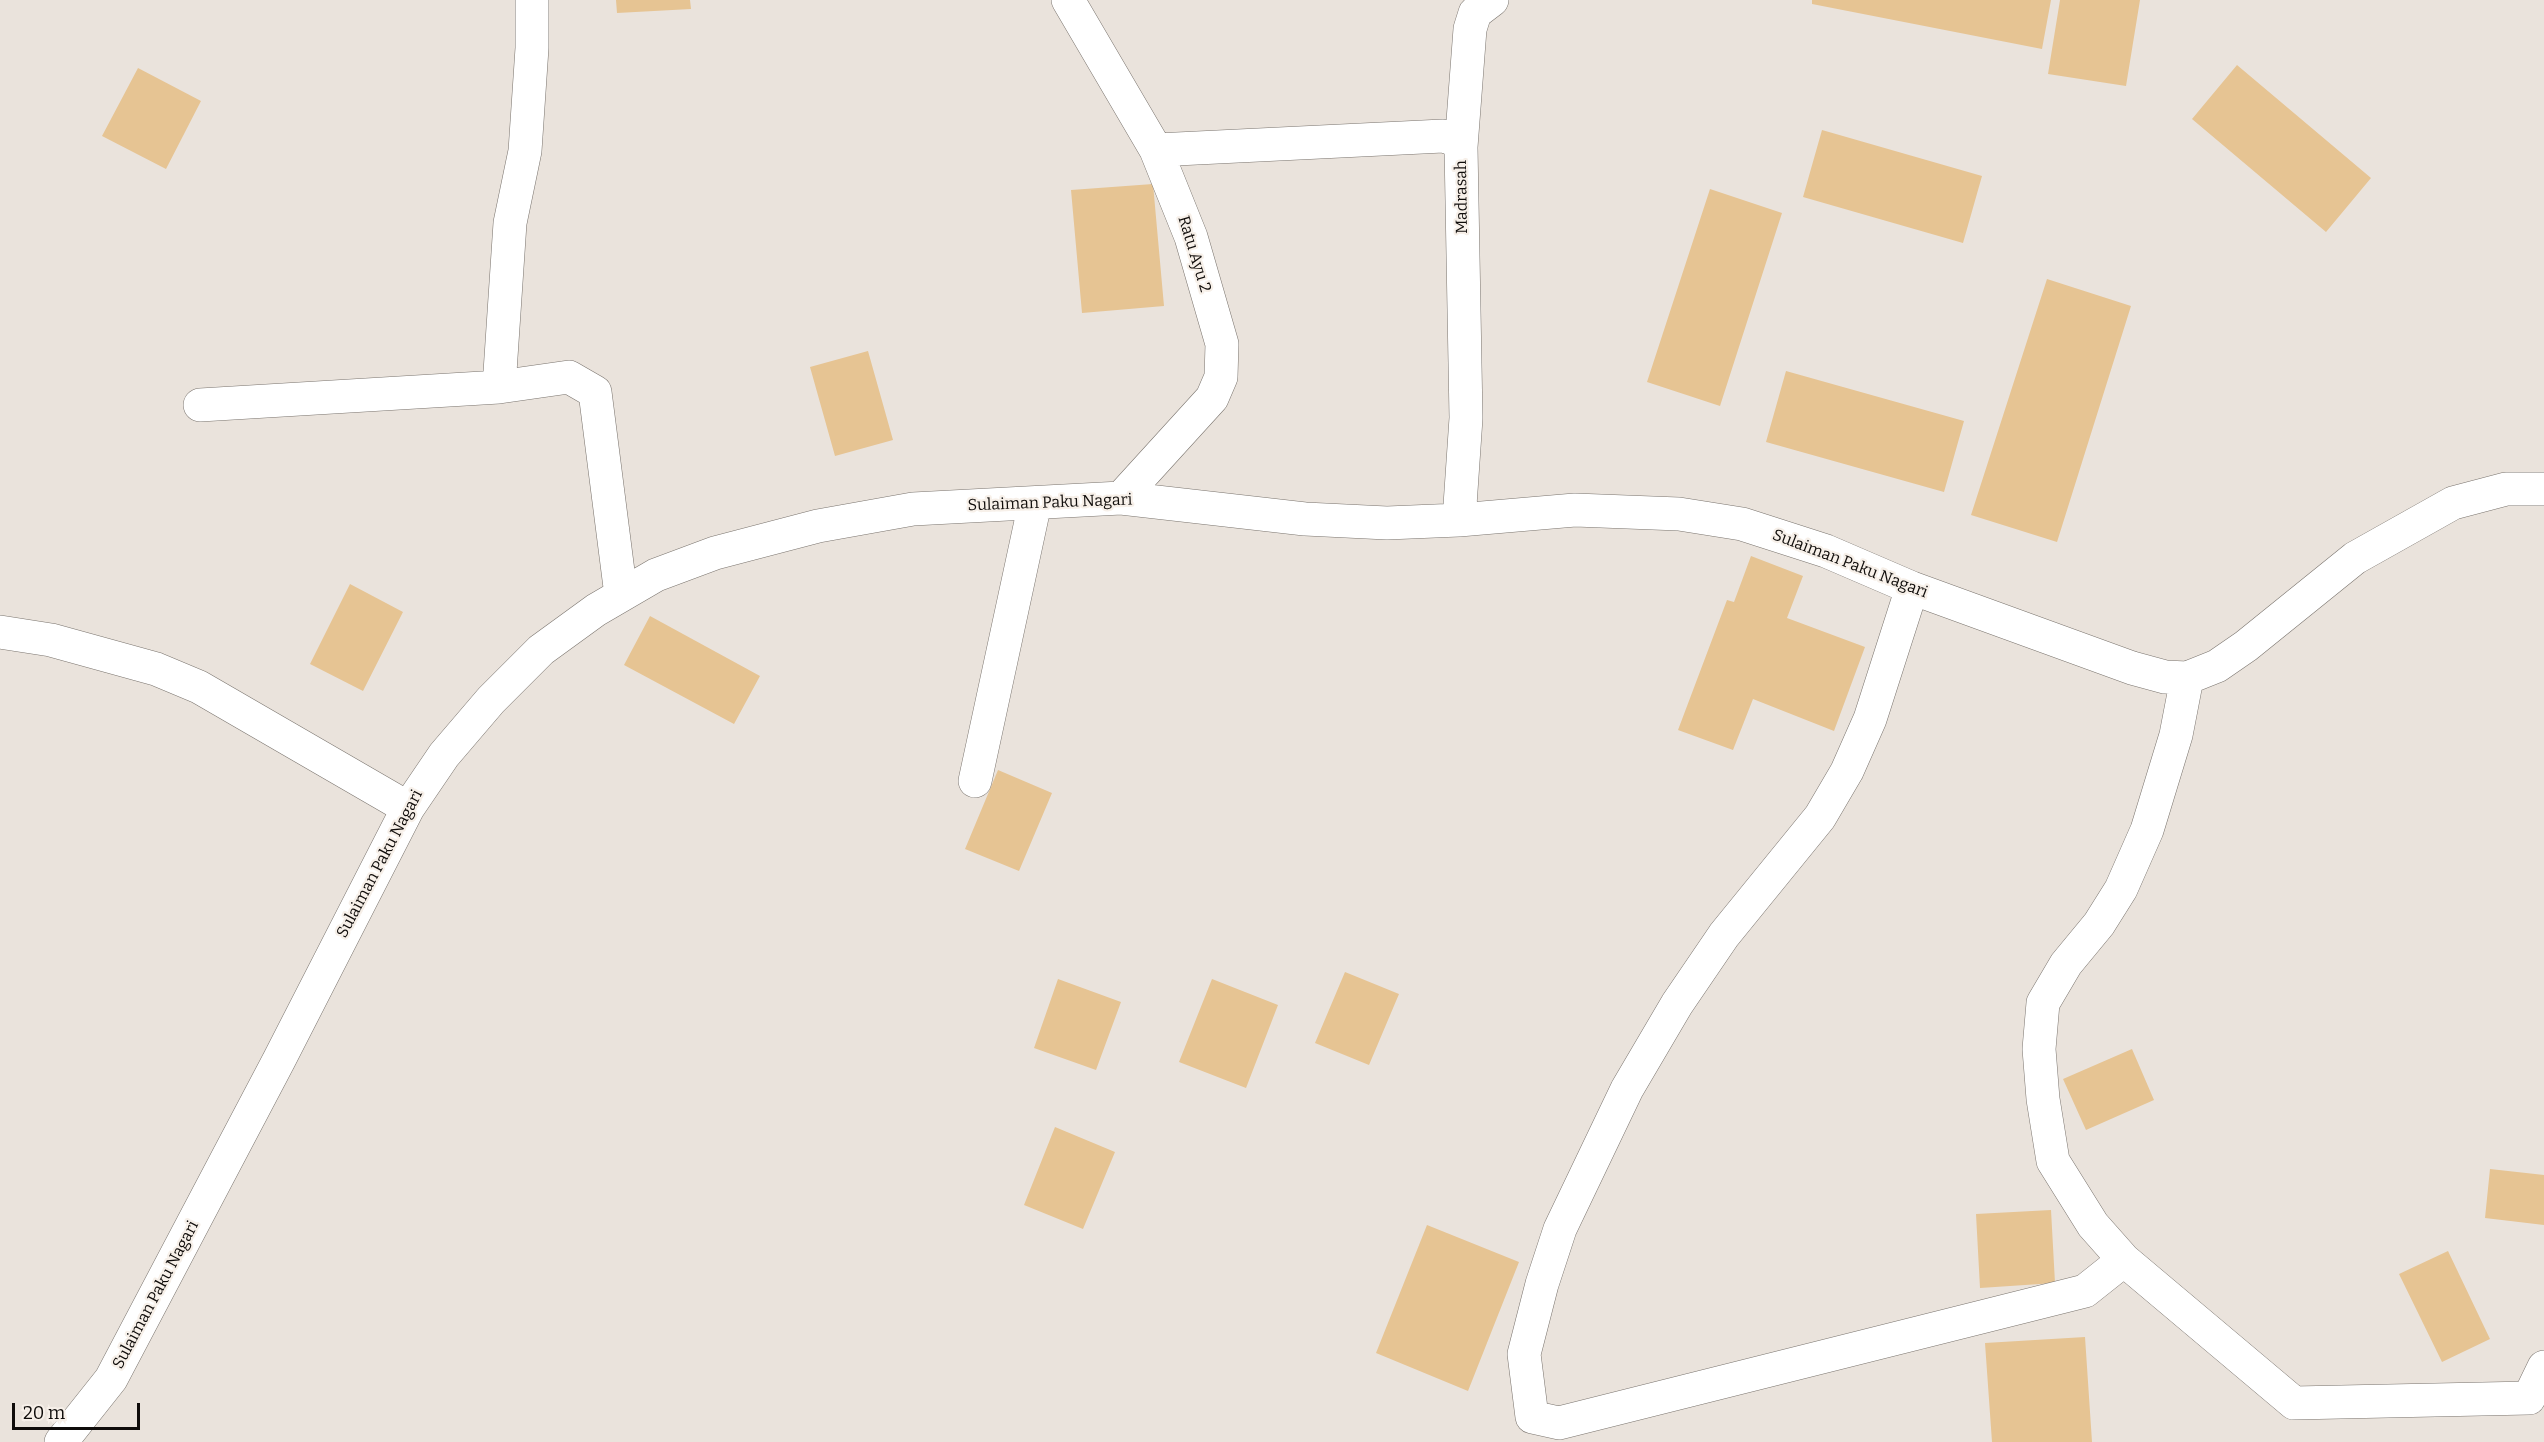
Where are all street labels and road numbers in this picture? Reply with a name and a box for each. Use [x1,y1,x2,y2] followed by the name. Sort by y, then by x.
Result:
[1452,160,1472,234] street label: Madrasah
[1173,214,1215,294] street label: Ratu Ayu 2
[967,491,1133,515] street label: Sulaiman Paku Nagari
[1770,526,1930,602] street label: Sulaiman Paku Nagari
[333,787,427,941] street label: Sulaiman Paku Nagari
[109,1218,203,1372] street label: Sulaiman Paku Nagari

